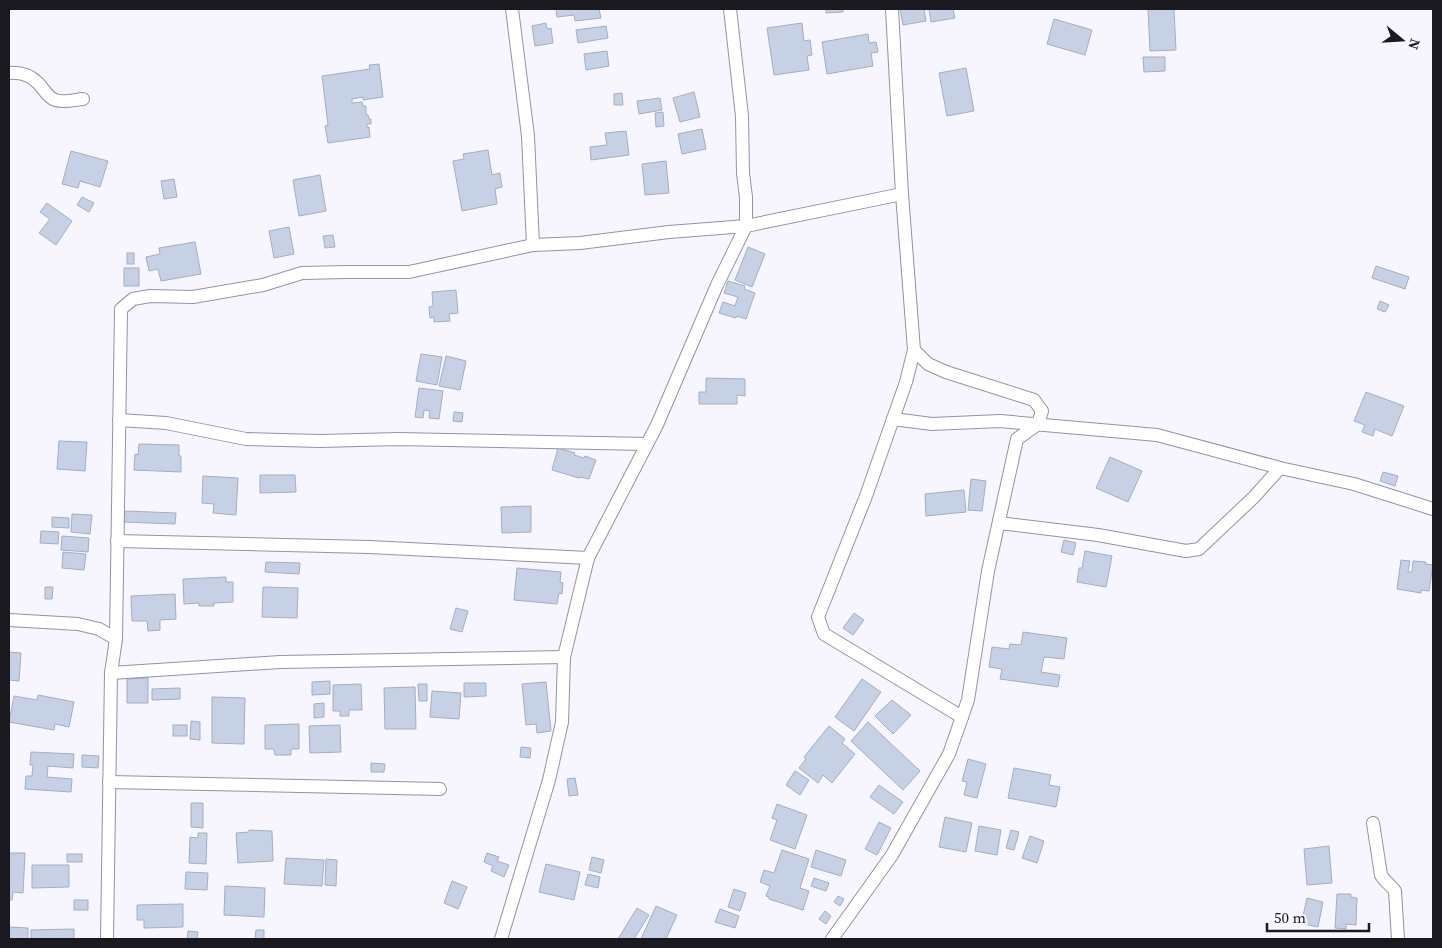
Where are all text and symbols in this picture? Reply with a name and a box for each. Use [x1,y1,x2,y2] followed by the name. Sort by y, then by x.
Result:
[1377,15,1427,65] north arrow
[1403,36,1425,52] text: N
[1267,900,1370,932] scale bar
[1274,907,1306,928] text: 50 m

